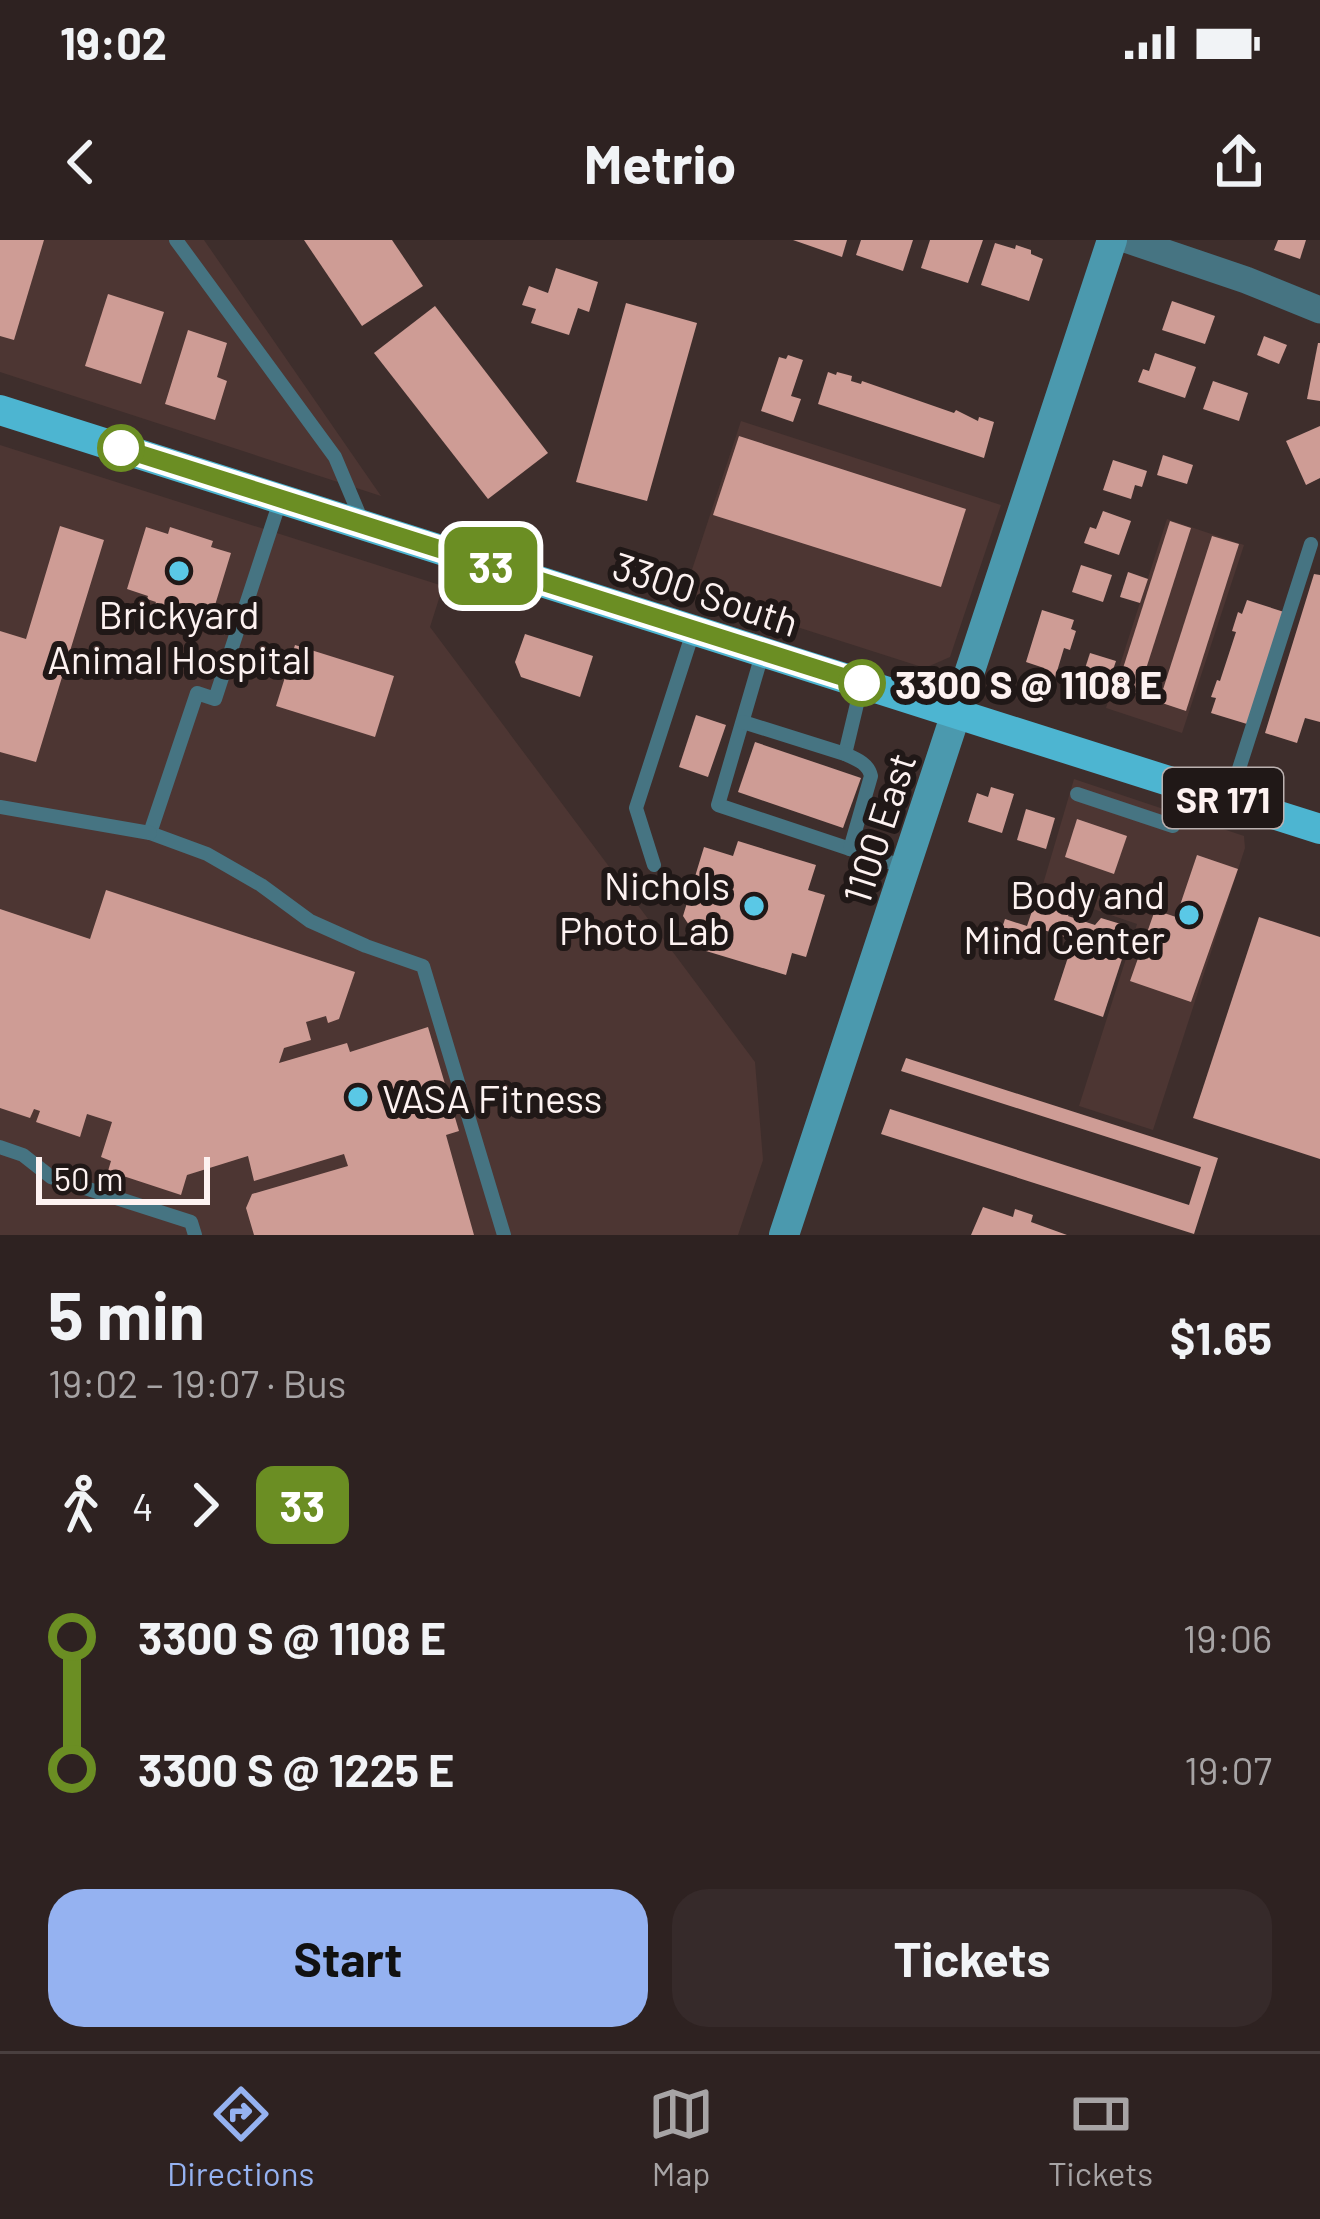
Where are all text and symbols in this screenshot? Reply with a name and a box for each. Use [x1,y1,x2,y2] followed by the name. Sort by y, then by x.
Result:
[60,15,167,69] text: 19:02
[48,129,114,195] icon: back
[1206,129,1272,195] icon: share
[584,130,736,195] text: Metrio
[99,426,143,470] unlabelled marker
[437,527,545,605] line badge: 33
[468,541,514,591] text: 33
[607,541,805,645] street label: 3300 South
[166,558,192,584] marker: Brickyard Animal Hospital
[47,590,311,682] place label: Brickyard Animal Hospital
[895,660,1162,707] place label: 3300 S @ 1108 E
[840,661,884,705] marker: 3300 S @ 1108 E
[832,747,924,909] street label: 1100 East
[1163,768,1283,828] road number: SR 171
[559,861,730,953] place label: Nichols Photo Lab
[963,870,1165,962] place label: Body and Mind Center
[741,893,767,919] marker: Nichols Photo Lab
[1176,902,1202,928] marker: Body and Mind Center
[382,1074,602,1121] place label: VASA Fitness
[345,1084,371,1110] marker: VASA Fitness
[36,1151,210,1204] scale bar
[54,1158,124,1198] text: 50 m
[48,1274,205,1353] text: 5 min
[1170,1310,1272,1364] text: $1.65
[48,1359,346,1406] text: 19:02 – 19:07 · Bus
[48,1472,114,1538] icon: walk
[172,1472,238,1538] icon: forward
[280,1480,325,1530] text: 33
[132,1482,154,1529] text: 4
[138,1610,446,1664] text: 3300 S @ 1108 E
[1183,1614,1272,1661] text: 19:06
[138,1742,454,1796] text: 3300 S @ 1225 E
[1184,1746,1272,1793] text: 19:07
[48,1889,648,2027] button: Start
[672,1889,1272,2027] button: Tickets
[167,2081,314,2193] tab: Directions
[648,2081,714,2193] tab: Map
[1048,2081,1153,2193] tab: Tickets

